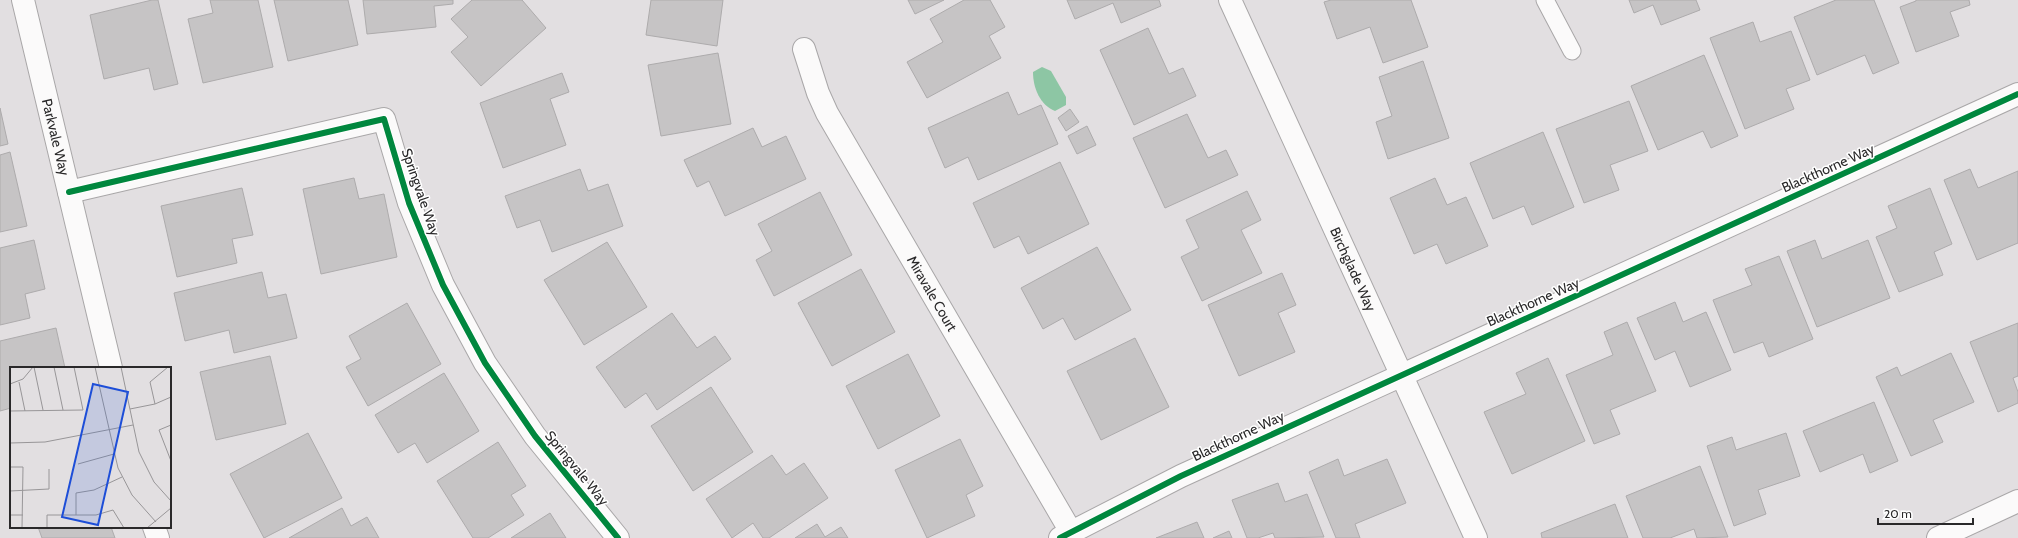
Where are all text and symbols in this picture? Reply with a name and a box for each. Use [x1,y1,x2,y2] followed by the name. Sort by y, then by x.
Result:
[38,97,74,177] street label: Parkvale Way
[1779,140,1877,196] street label: Blackthorne Way
[398,146,444,238] street label: Springvale Way
[1326,224,1380,314] street label: Birchglade Way
[903,252,961,335] street label: Miravale Court
[1484,274,1582,330] street label: Blackthorne Way
[10,367,171,528] inset map
[1189,407,1287,465] street label: Blackthorne Way
[541,427,613,509] street label: Springvale Way
[1878,500,1973,526] scale bar
[1884,506,1912,521] text: 20 m

